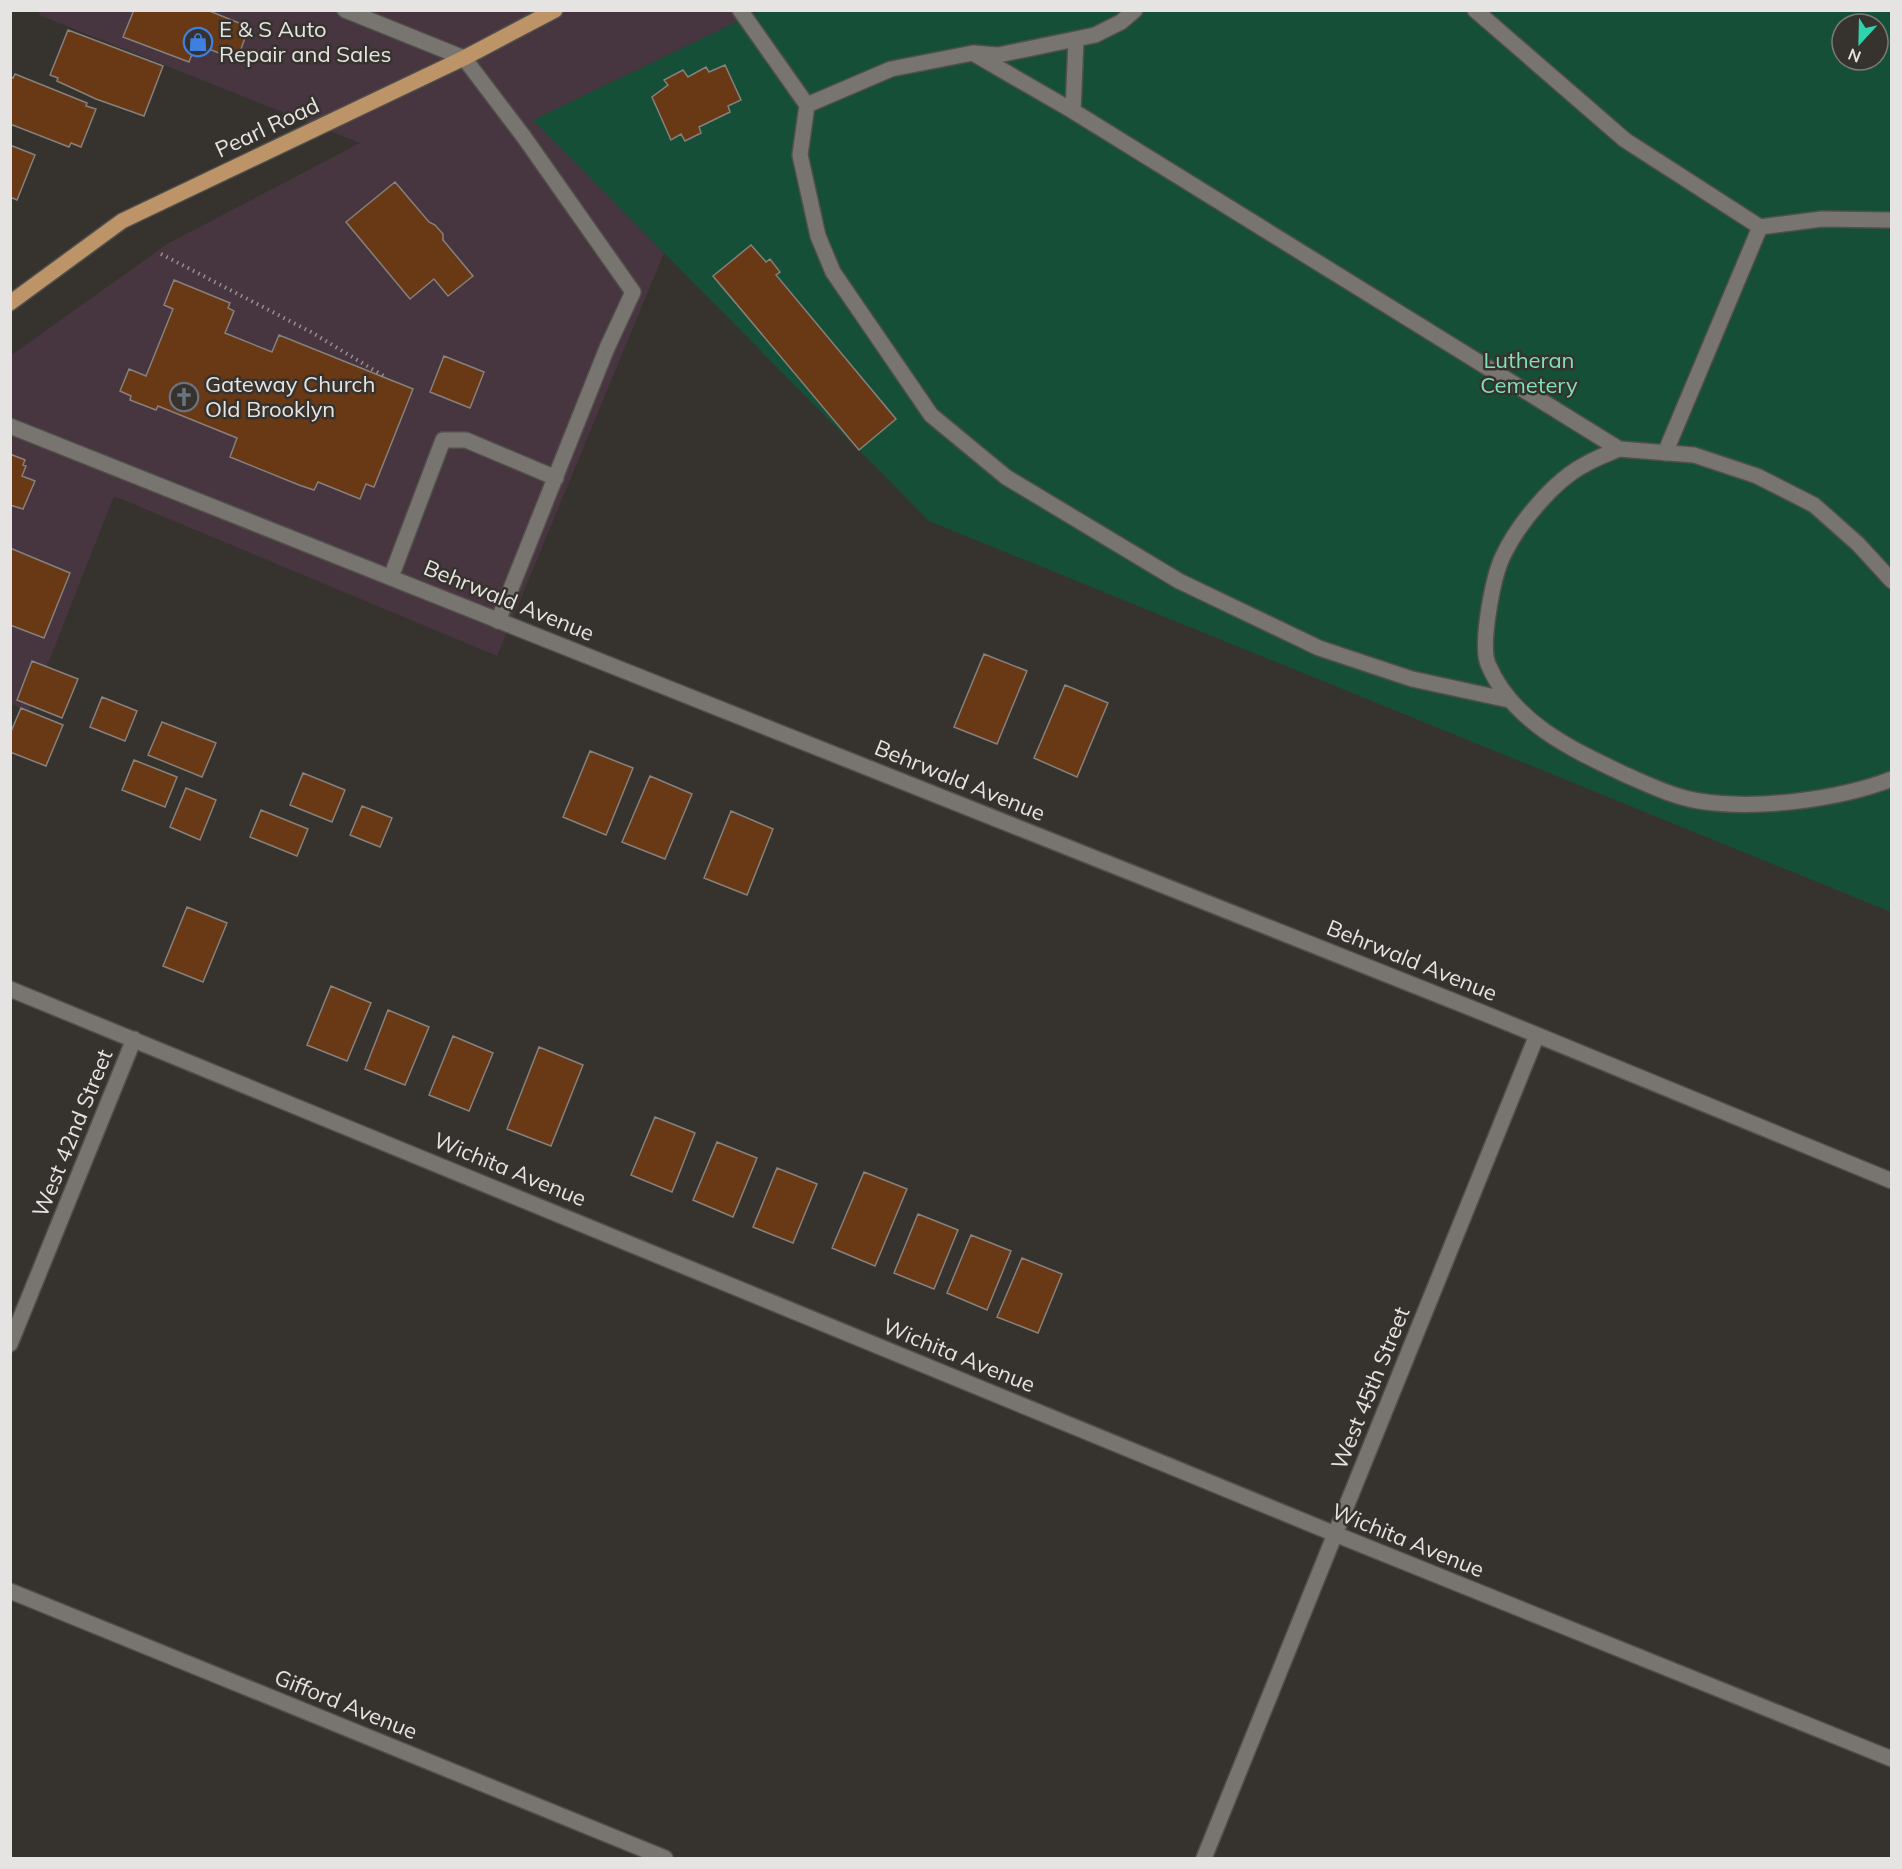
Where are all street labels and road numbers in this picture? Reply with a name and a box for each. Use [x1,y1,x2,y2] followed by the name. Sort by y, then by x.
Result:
[210,91,324,163] street label: Pearl Road
[420,553,598,647] street label: Behrwald Avenue
[871,733,1049,827] street label: Behrwald Avenue
[1323,913,1501,1007] street label: Behrwald Avenue
[26,1045,119,1221] street label: West 42nd Street
[430,1126,590,1212] street label: Wichita Avenue
[1325,1302,1415,1473] street label: West 45th Street
[879,1312,1039,1398] street label: Wichita Avenue
[1328,1497,1488,1583] street label: Wichita Avenue
[271,1663,421,1745] street label: Gifford Avenue

